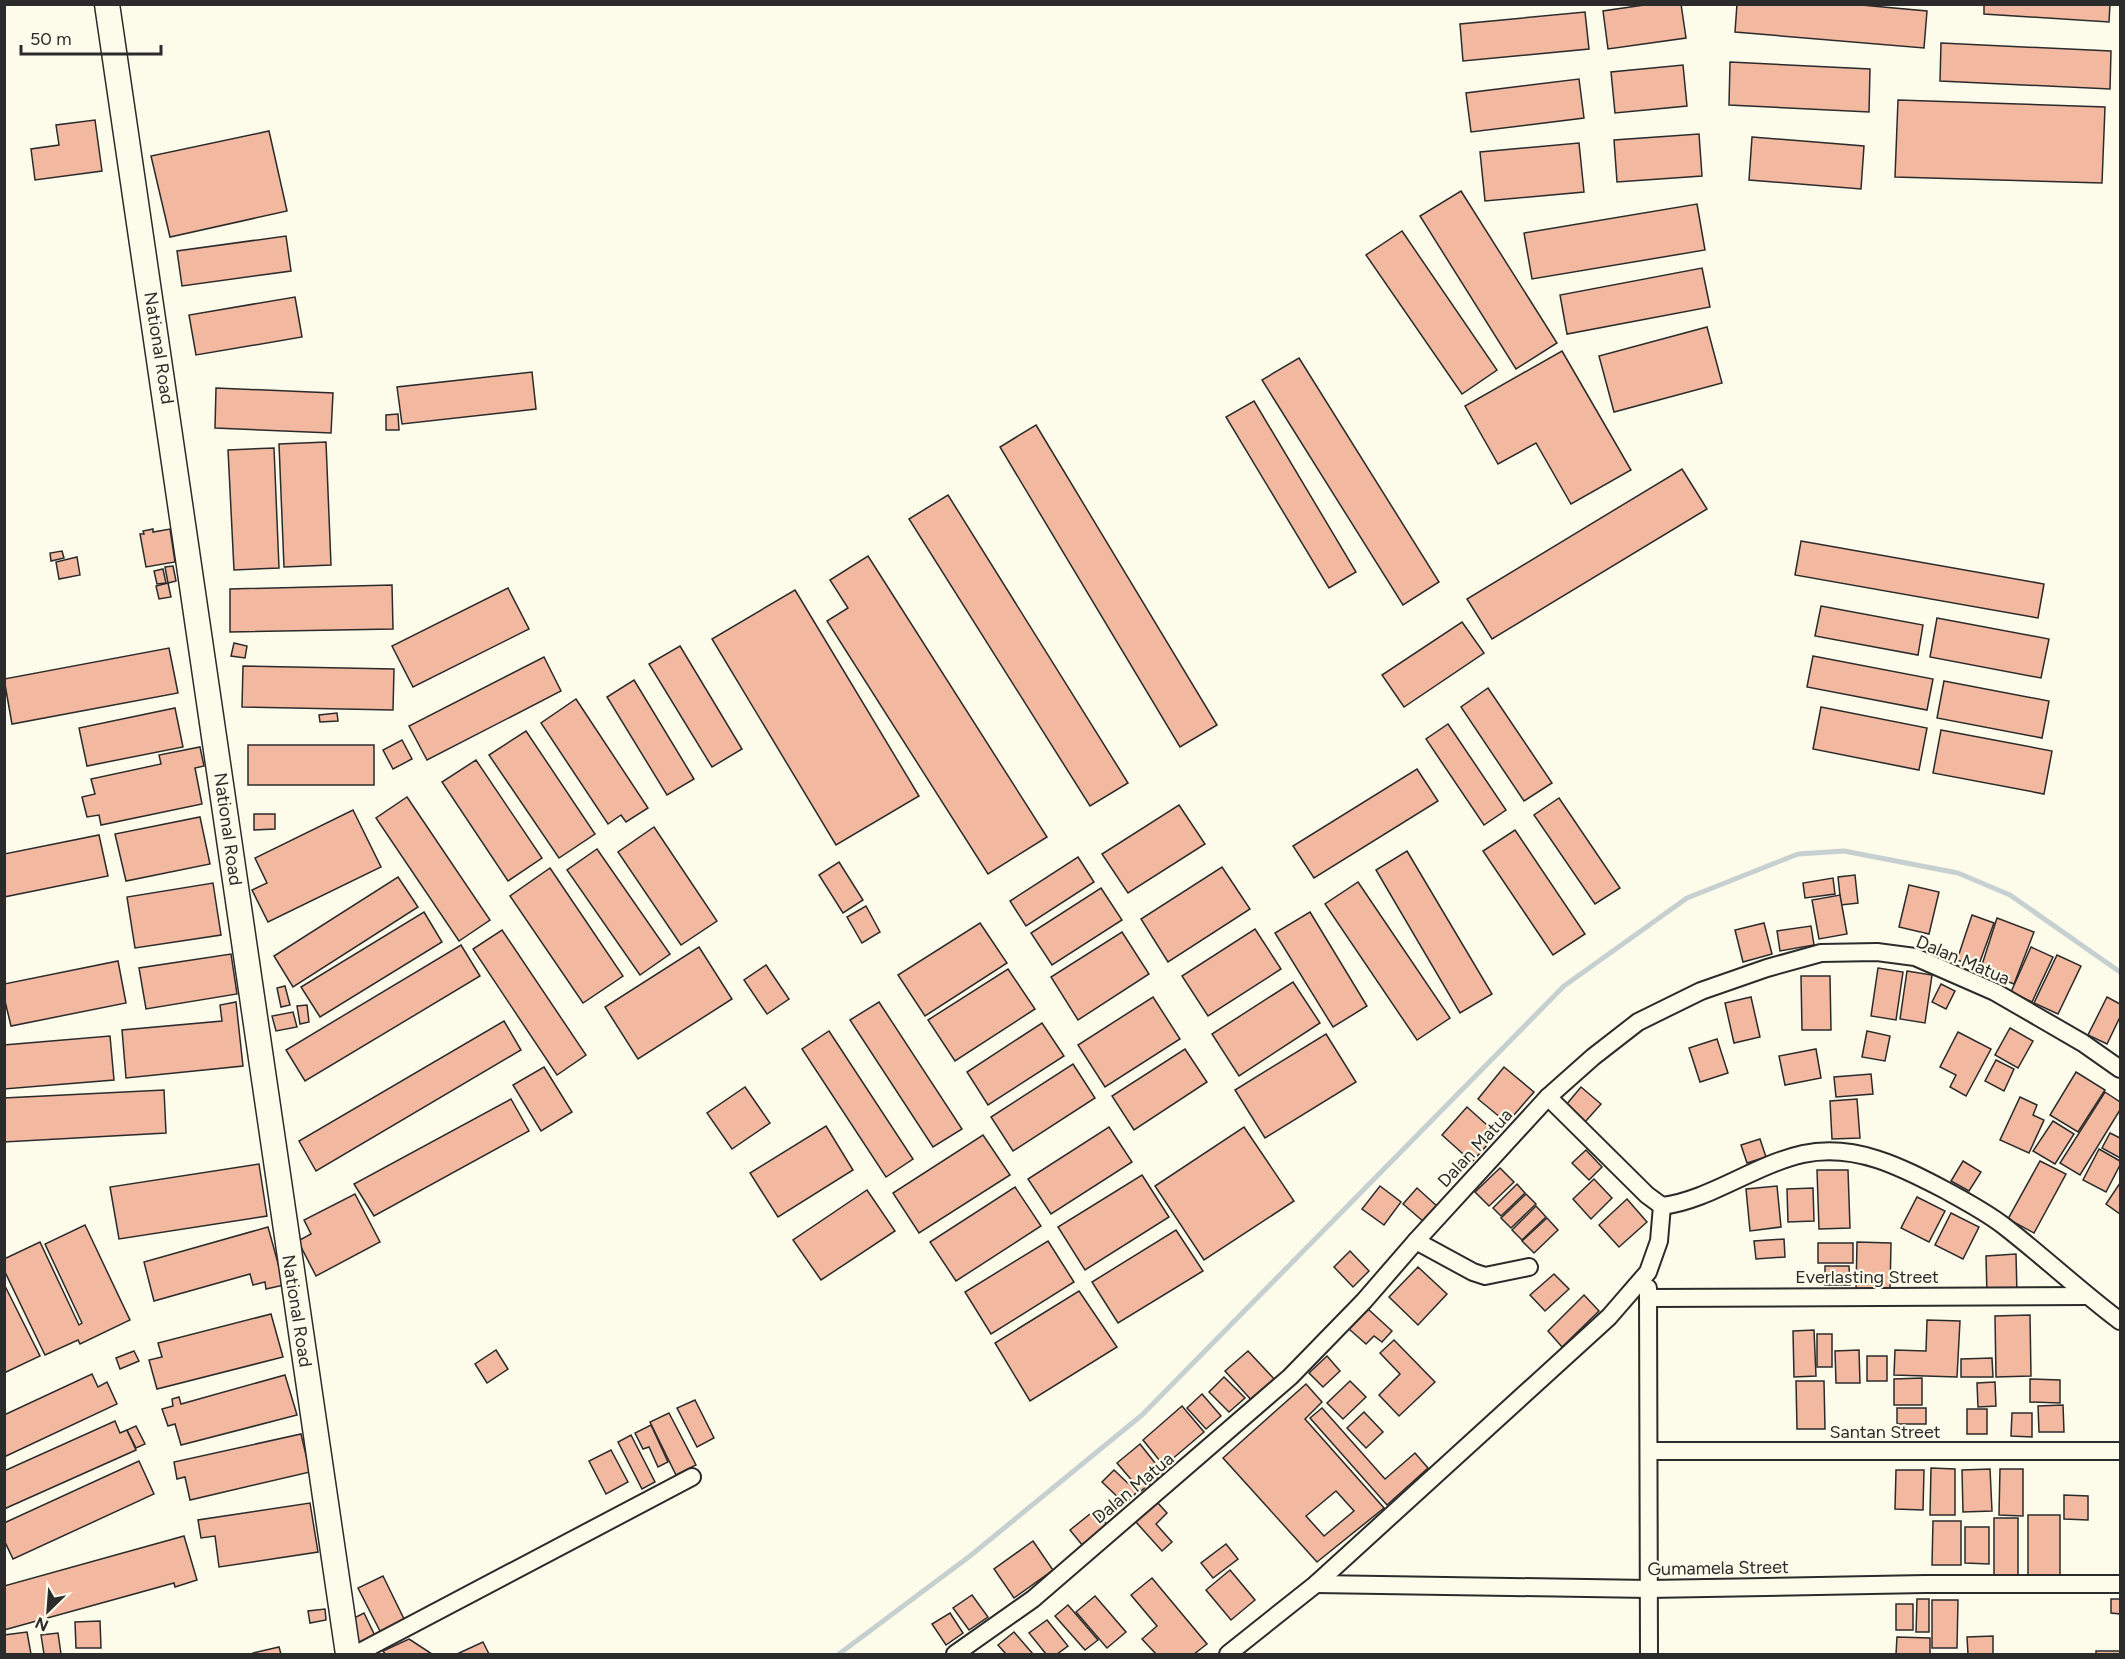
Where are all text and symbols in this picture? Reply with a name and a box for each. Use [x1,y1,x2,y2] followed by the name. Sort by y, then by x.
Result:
[21,18,160,56] scale bar
[30,28,72,50] text: 50 m
[139,290,179,406] street label: National Road
[209,771,247,887] street label: National Road
[1913,930,2013,990] street label: Dalan Matua
[1433,1104,1517,1192] street label: Dalan Matua
[277,1253,317,1369] street label: National Road
[1795,1266,1939,1288] street label: Everlasting Street
[1829,1421,1941,1443] street label: Santan Street
[1088,1448,1178,1528] street label: Dalan Matua
[1647,1556,1789,1580] street label: Gumamela Street
[18,1581,78,1641] north arrow
[32,1613,51,1635] text: N

